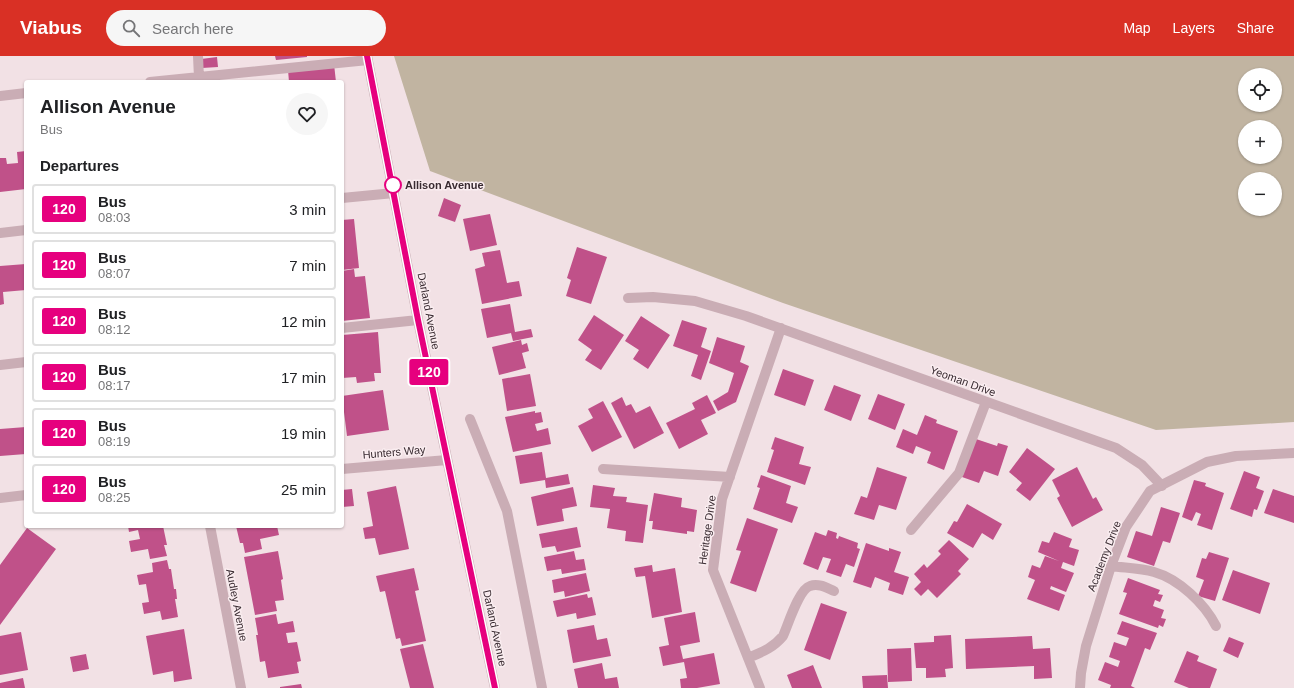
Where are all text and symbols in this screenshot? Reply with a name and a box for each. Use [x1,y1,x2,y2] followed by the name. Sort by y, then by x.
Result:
[106,10,386,46] search box
[20,17,82,38] text: Viabus
[120,17,142,39] icon: search
[152,20,234,37] text: Search here
[1123,20,1151,36] text: Map
[1173,20,1215,36] text: Layers
[1237,20,1274,36] text: Share
[1238,68,1282,216] map controls
[1238,68,1282,112] button: locate
[286,93,328,135] button: heart
[40,96,176,117] text: Allison Avenue
[1238,120,1282,164] button: +
[40,122,62,137] text: Bus
[40,157,119,174] text: Departures
[1238,172,1282,216] button: −
[384,176,402,194] marker: Allison Avenue
[405,179,484,191] place label: Allison Avenue
[98,193,126,210] text: Bus
[52,201,76,217] text: 120
[289,201,326,218] text: 3 min
[98,210,131,225] text: 08:03
[98,249,126,266] text: Bus
[52,257,76,273] text: 120
[289,257,326,274] text: 7 min
[98,266,131,281] text: 08:07
[416,272,442,350] street label: Darland Avenue
[98,305,126,322] text: Bus
[52,313,76,329] text: 120
[281,313,326,330] text: 12 min
[98,322,131,337] text: 08:12
[406,359,452,385] line badge: 120
[98,361,126,378] text: Bus
[417,364,441,380] text: 120
[929,364,997,398] street label: Yeoman Drive
[52,369,76,385] text: 120
[281,369,326,386] text: 17 min
[98,378,131,393] text: 08:17
[98,417,126,434] text: Bus
[52,425,76,441] text: 120
[281,425,326,442] text: 19 min
[98,434,131,449] text: 08:19
[362,443,426,461] street label: Hunters Way
[98,473,126,490] text: Bus
[52,481,76,497] text: 120
[281,481,326,498] text: 25 min
[98,490,131,505] text: 08:25
[696,494,718,566] street label: Heritage Drive
[1085,519,1123,593] street label: Academy Drive
[224,568,250,642] street label: Audley Avenue
[481,589,509,667] street label: Darland Avenue

